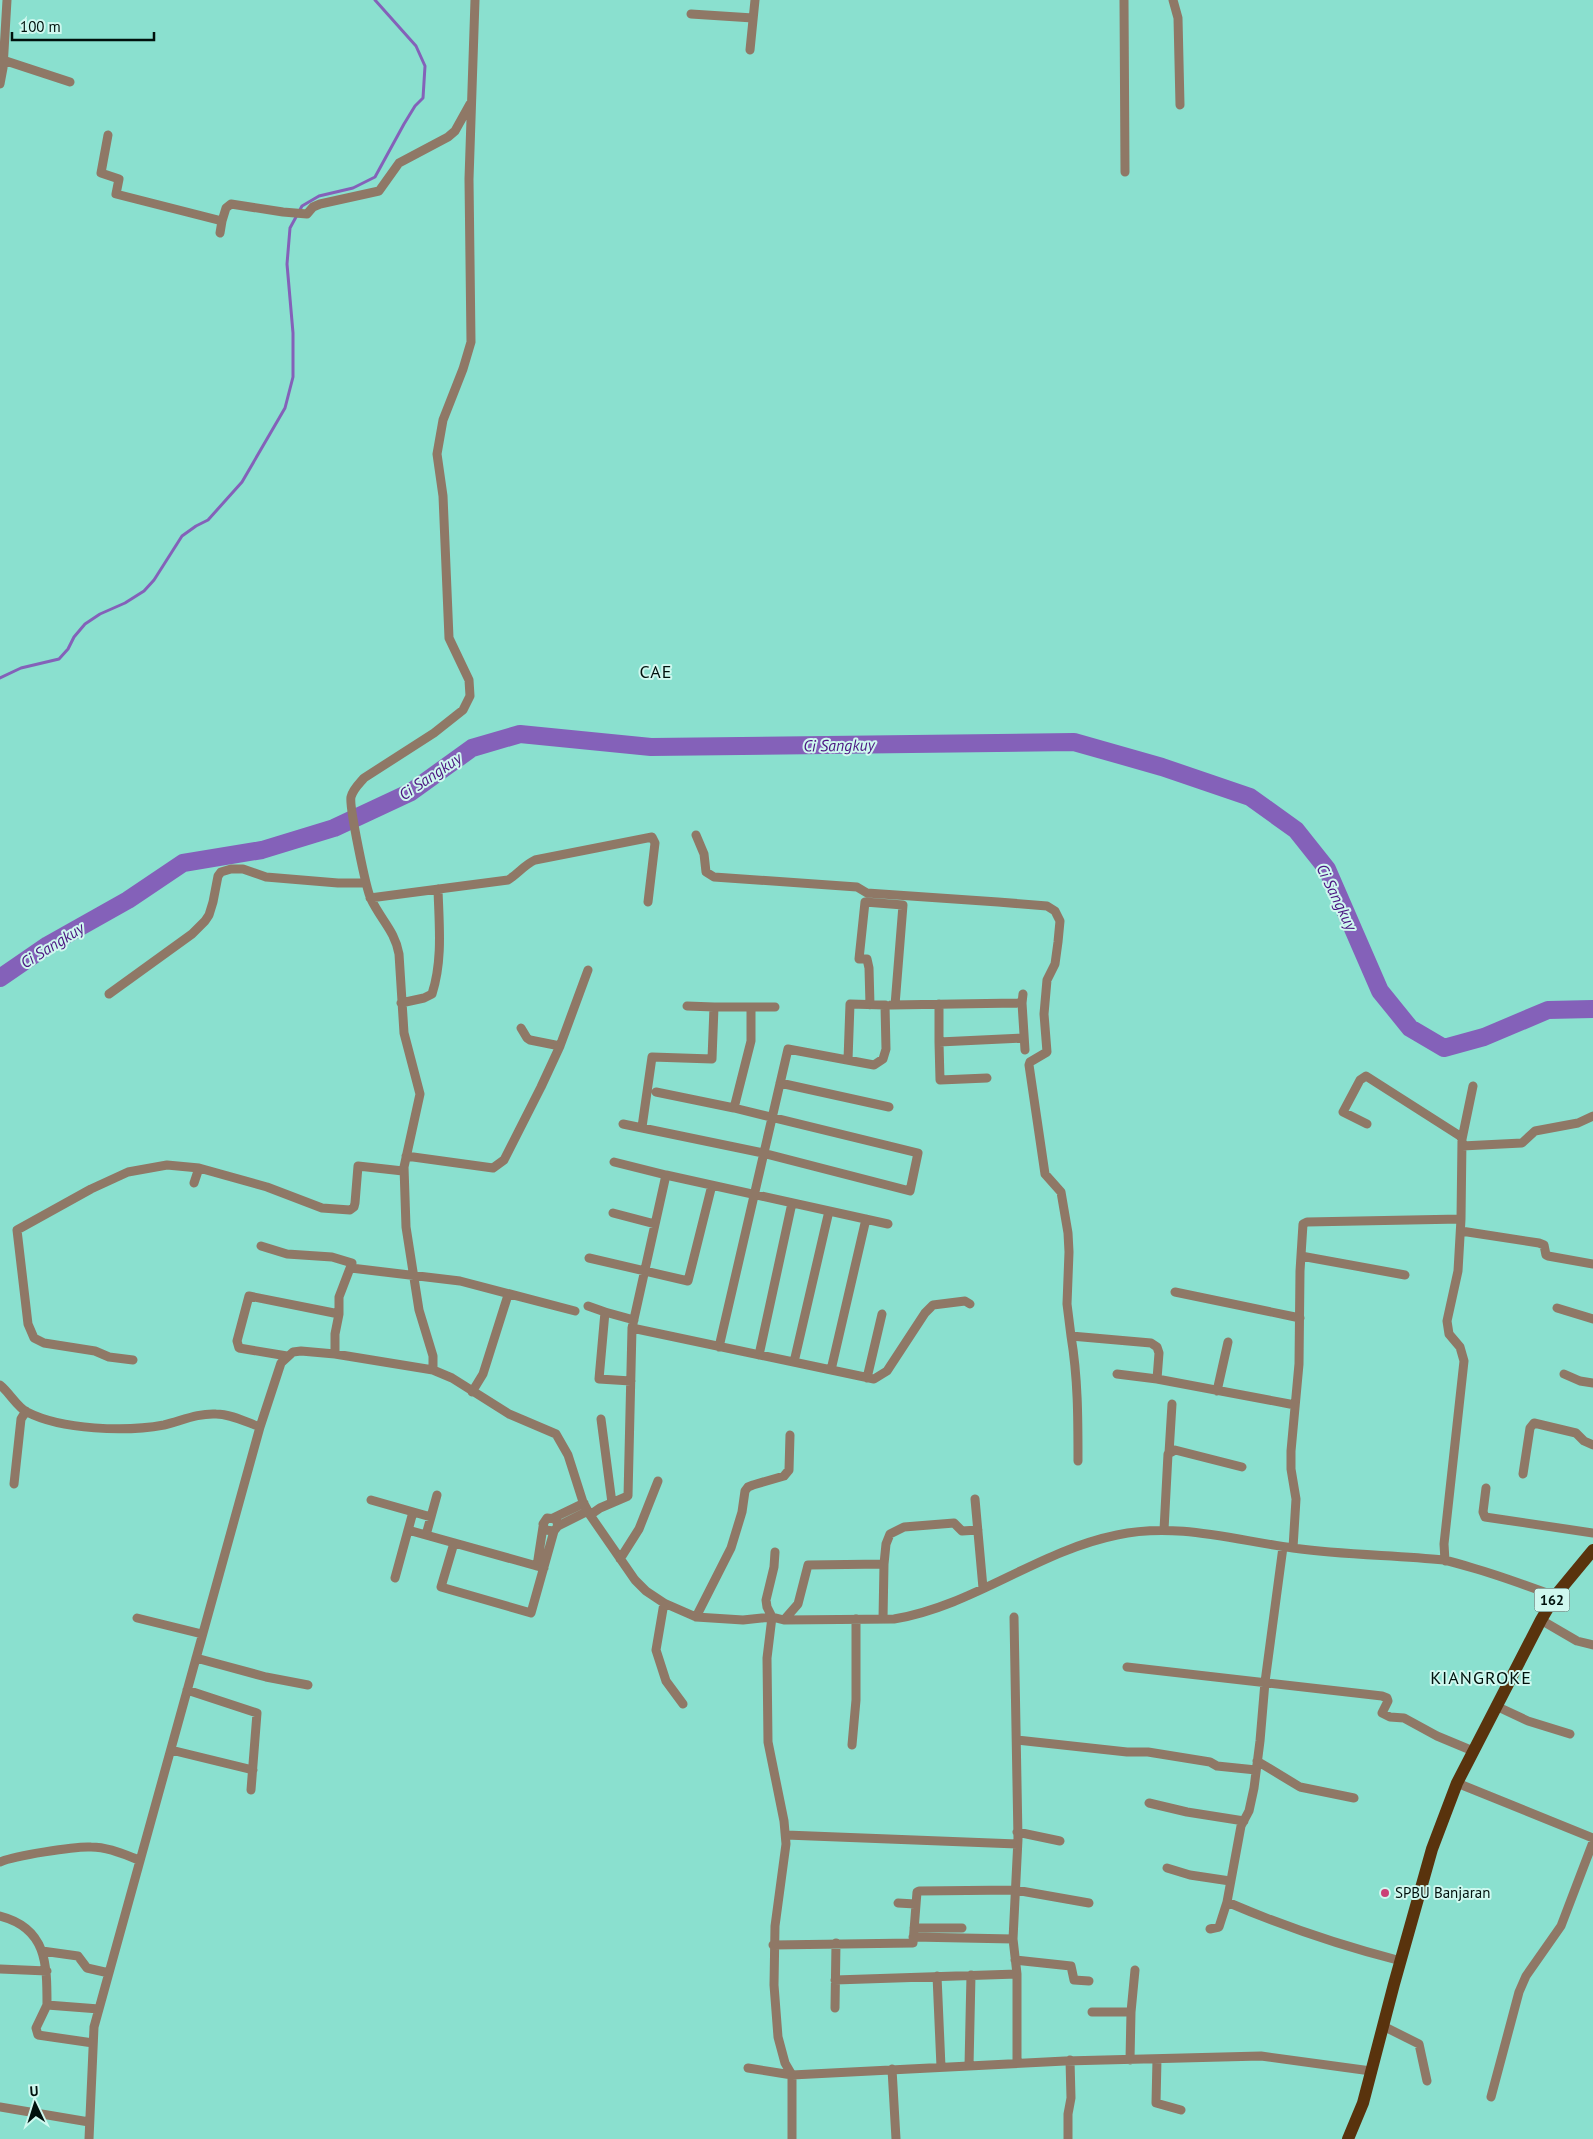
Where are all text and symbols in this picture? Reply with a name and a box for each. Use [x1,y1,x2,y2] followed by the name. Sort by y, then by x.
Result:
[12,10,155,42] scale bar
[20,17,61,36] text: 100 m
[640,660,672,683] district label: CAE
[803,734,876,756] water label: Ci Sangkuy
[395,747,466,804] water label: Ci Sangkuy
[1312,860,1362,934] water label: Ci Sangkuy
[16,917,88,972] water label: Ci Sangkuy
[1534,1588,1570,1612] road number: 162
[1430,1666,1532,1689] district label: KIANGROKE
[1395,1883,1491,1902] place label: SPBU Banjaran
[1379,1887,1391,1899] marker: SPBU Banjaran
[10,2079,60,2129] north arrow
[29,2082,39,2100] text: U

